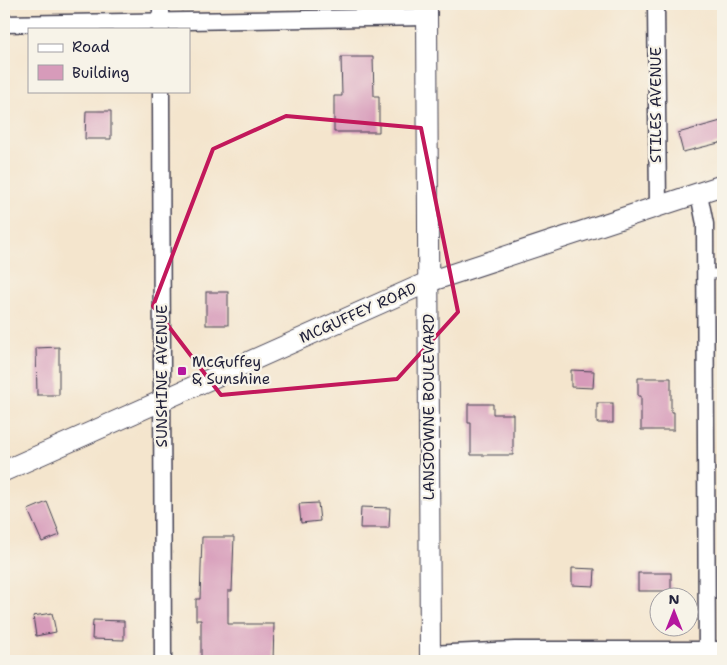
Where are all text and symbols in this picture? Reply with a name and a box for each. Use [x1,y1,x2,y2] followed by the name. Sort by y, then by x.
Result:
[28,28,190,92] legend
[72,37,110,57] text: Road
[646,47,666,163] street label: STILES AVENUE
[72,63,129,83] text: Building
[296,278,420,348] street label: MCGUFFEY ROAD
[152,305,172,447] street label: SUNSHINE AVENUE
[419,314,439,500] street label: LANSDOWNE BOULEVARD
[192,352,270,389] place label: McGuffey & Sunshine
[176,365,188,377] marker: McGuffey & Sunshine
[650,588,700,638] north arrow
[668,590,680,608] text: N

